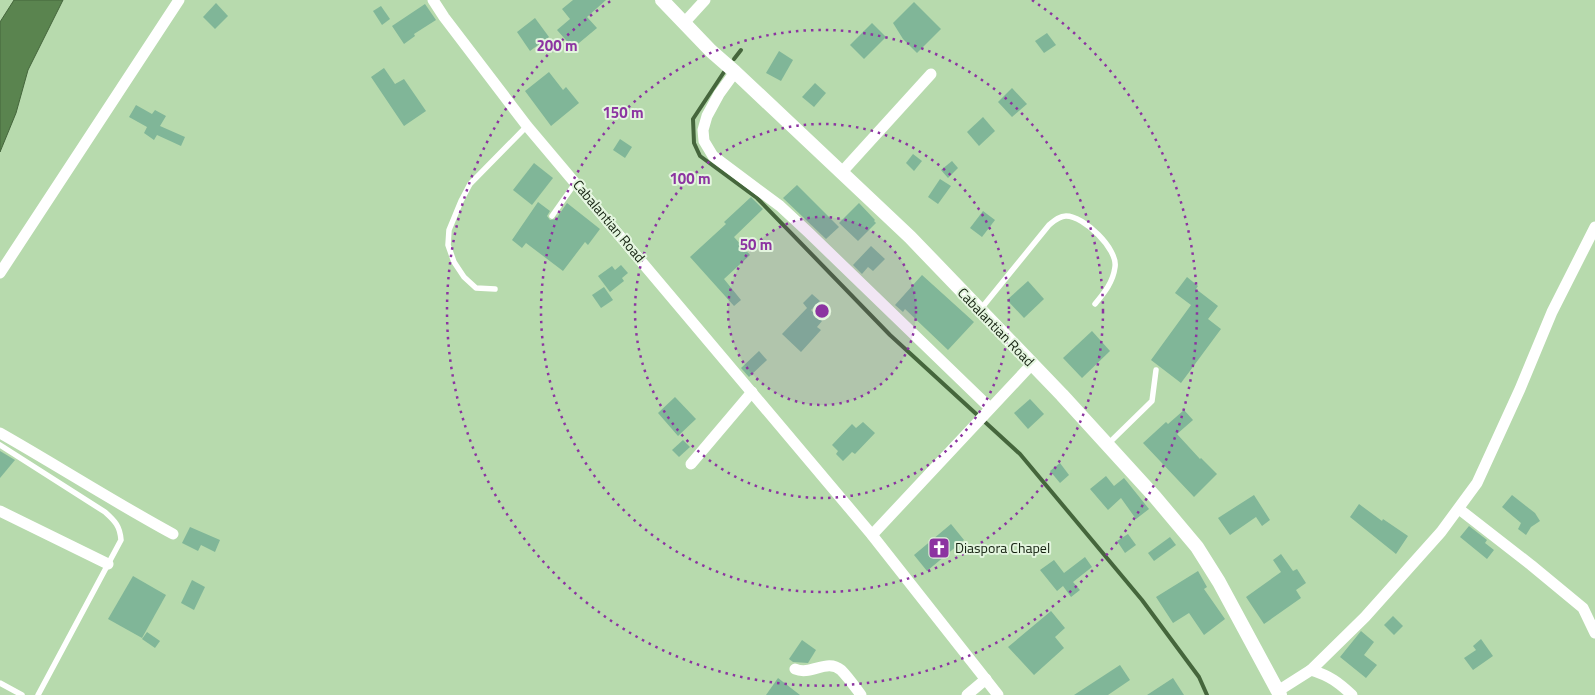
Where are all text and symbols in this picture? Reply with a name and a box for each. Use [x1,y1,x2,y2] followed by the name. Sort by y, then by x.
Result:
[536,34,578,57] text: 200 m
[602,101,644,124] text: 150 m
[669,167,711,190] text: 100 m
[568,175,650,267] street label: Cabalantian Road
[740,233,772,256] text: 50 m
[953,282,1040,371] street label: Cabalantian Road
[813,302,831,320] centre of rings
[927,536,951,560] church icon: Diaspora Chapel
[955,537,1050,558] place label: Diaspora Chapel

